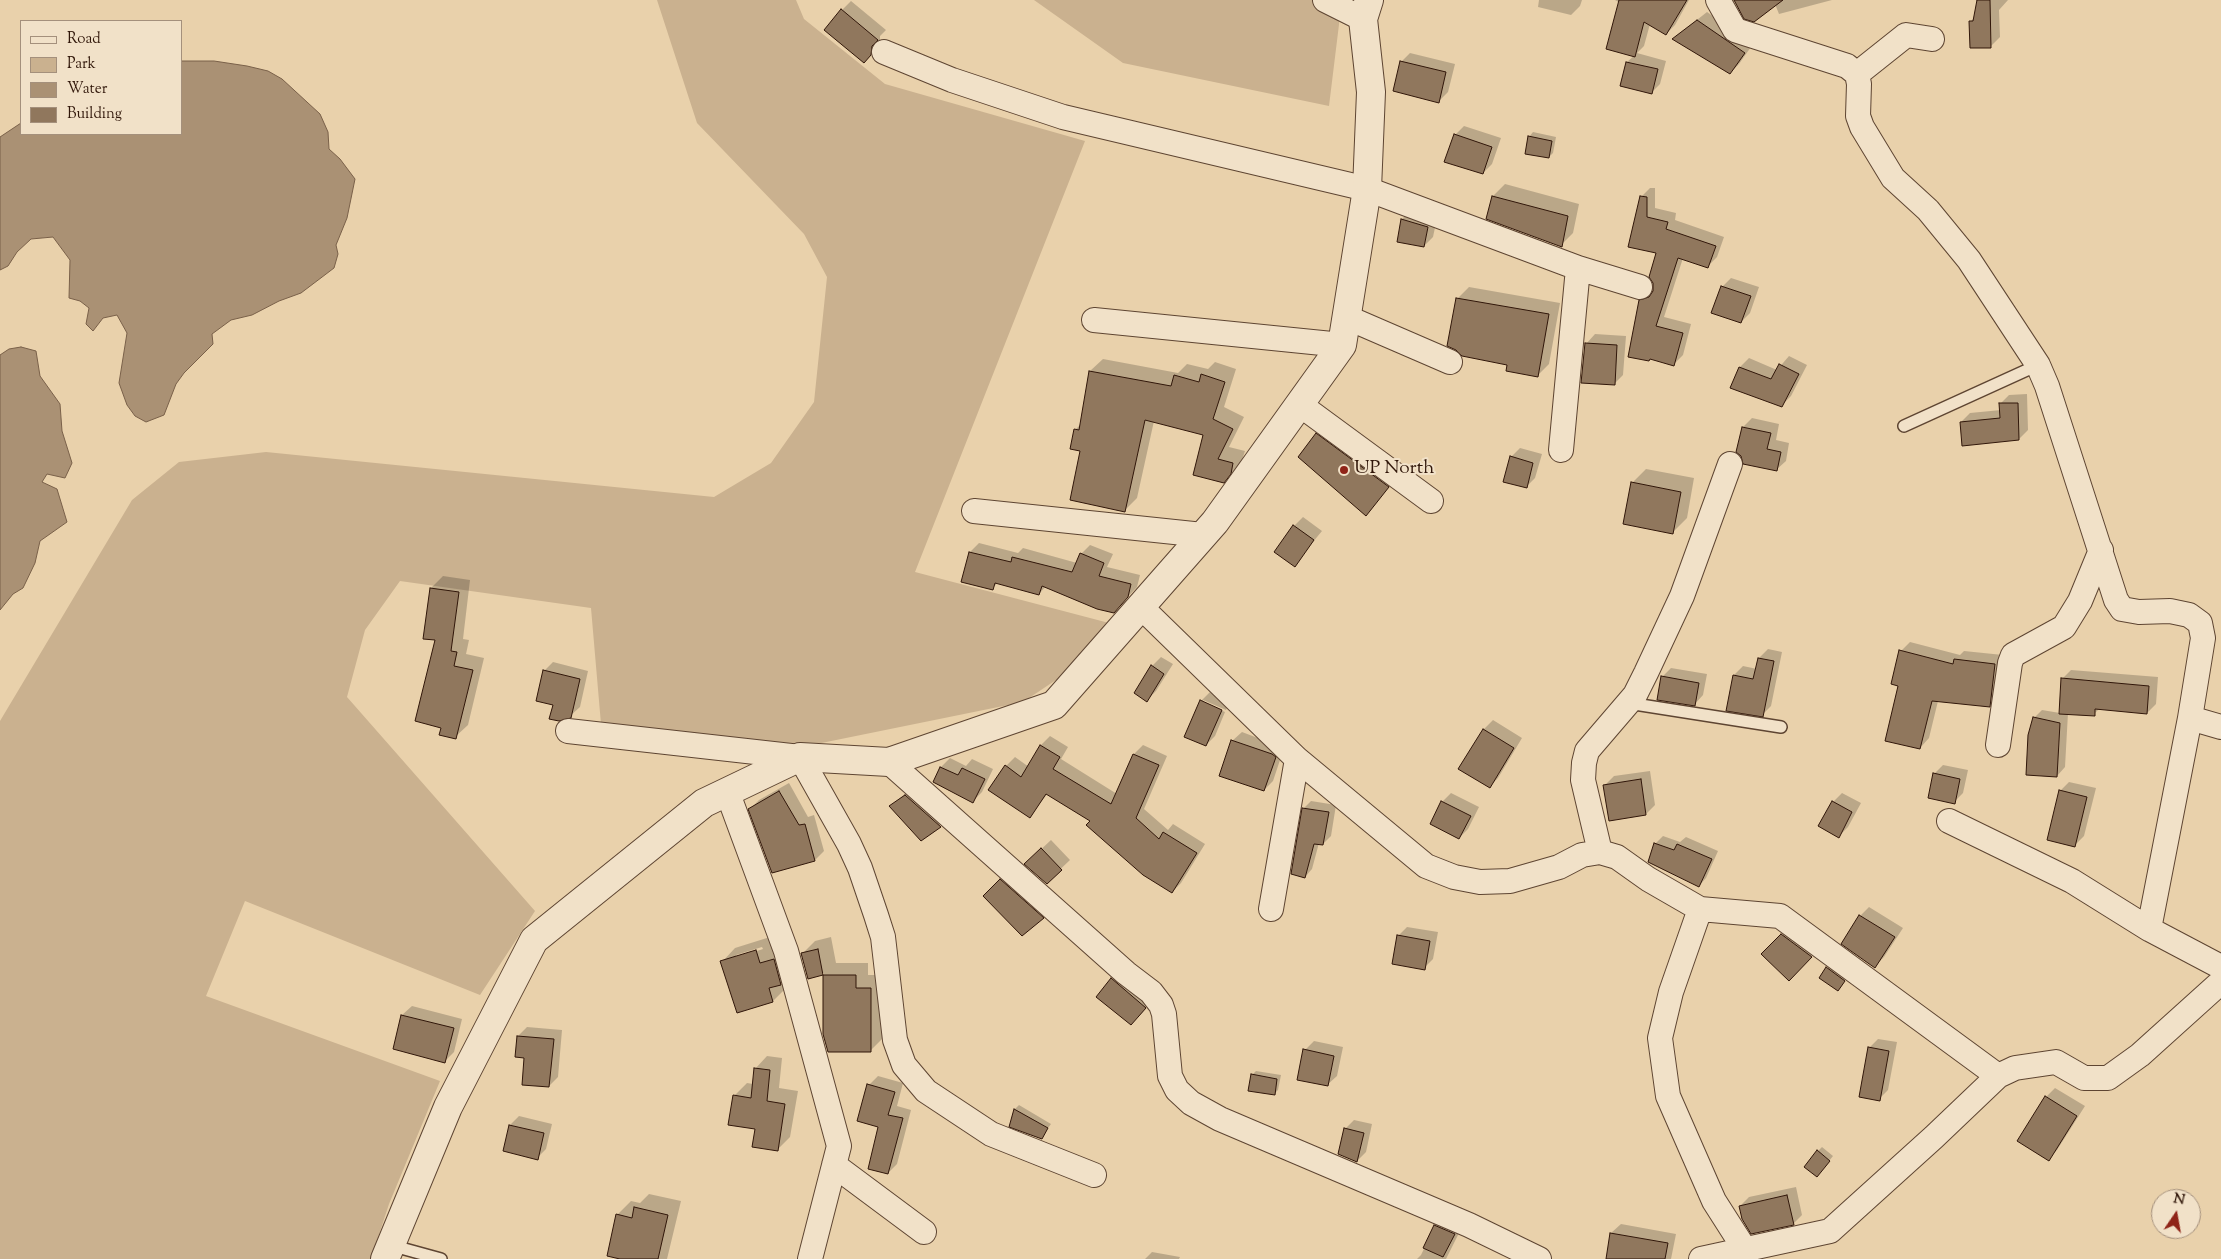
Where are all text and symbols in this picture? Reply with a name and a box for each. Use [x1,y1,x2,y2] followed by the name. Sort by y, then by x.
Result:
[20,20,182,135] legend
[67,29,101,50] text: Road
[67,54,96,75] text: Park
[67,79,107,100] text: Water
[67,104,122,125] text: Building
[1354,459,1434,481] place label: UP North
[1338,464,1350,476] marker: UP North
[2151,1189,2201,1239] north arrow
[2171,1189,2186,1211] text: N

